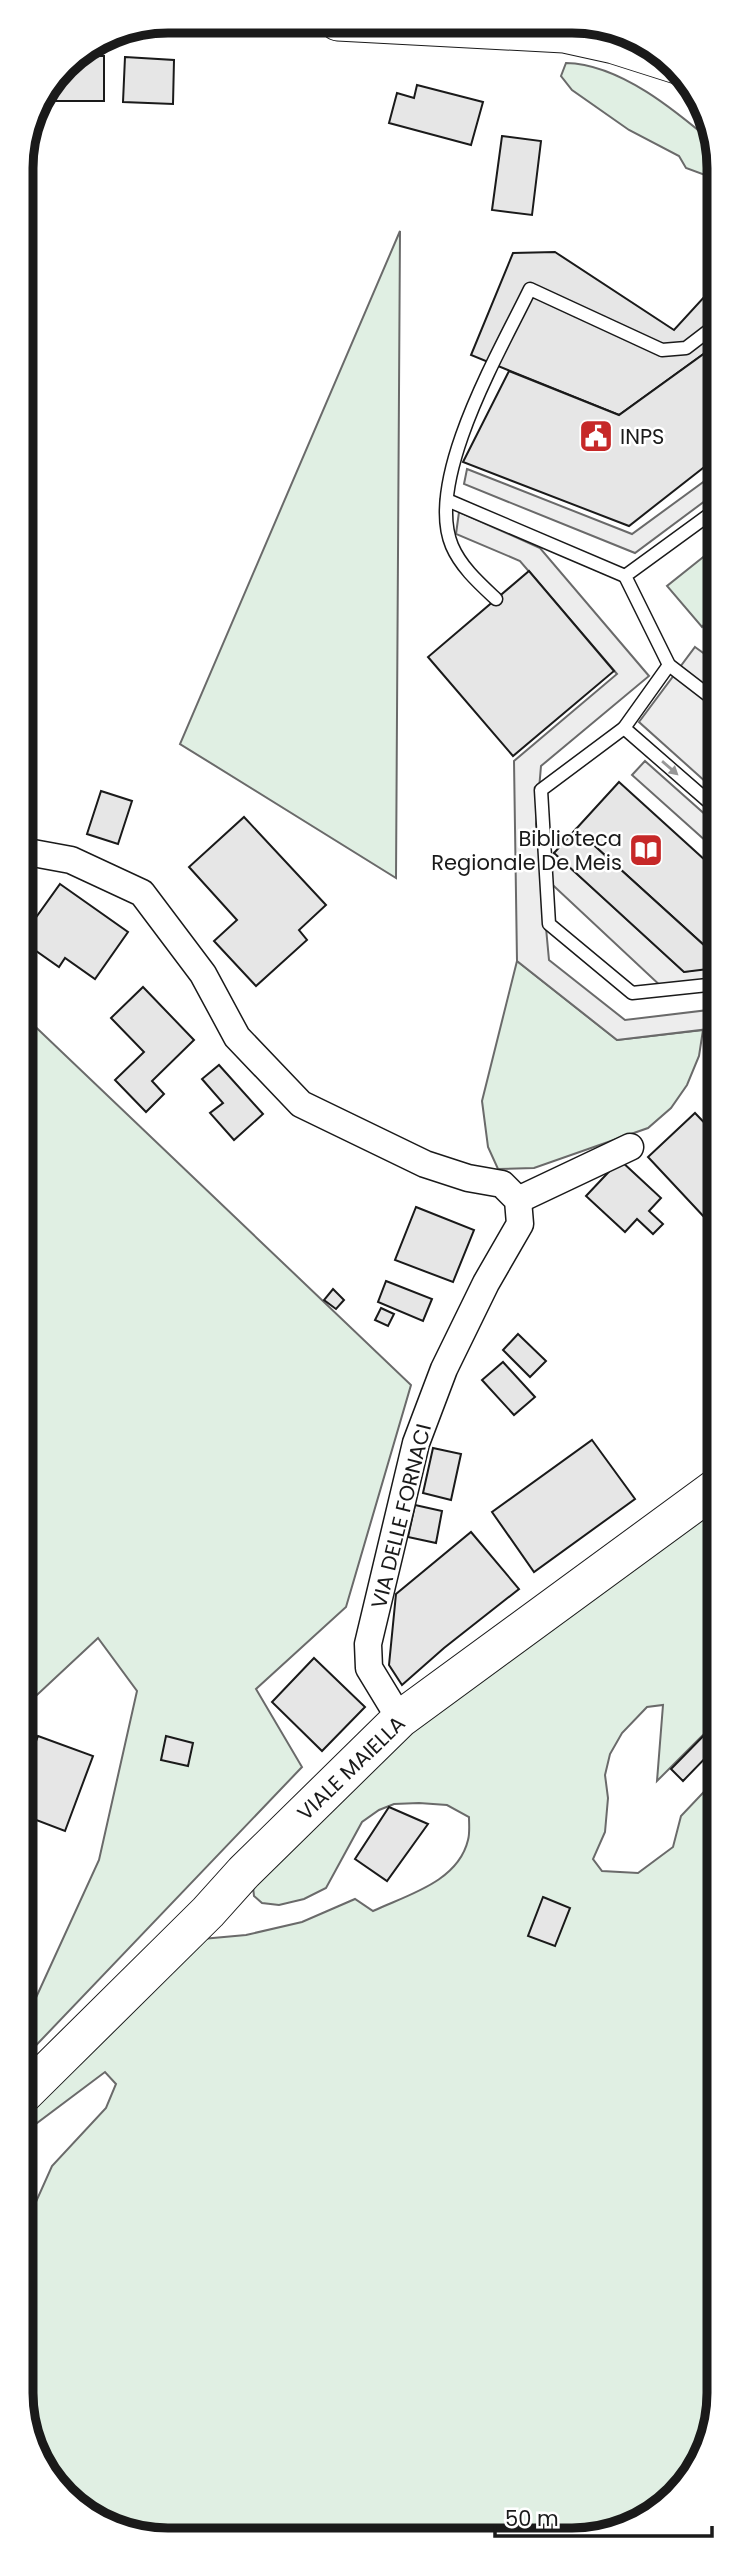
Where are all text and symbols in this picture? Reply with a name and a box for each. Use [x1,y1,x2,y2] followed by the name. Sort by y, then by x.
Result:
[577,417,615,455] public building icon: INPS
[620,422,664,451] place label: INPS
[662,760,679,775] one-way arrow
[431,824,622,877] place label: Biblioteca Regionale De Meis
[627,831,665,869] library icon: Biblioteca Regionale De Meis
[364,1421,438,1611] street label: VIA DELLE FORNACI
[291,1709,411,1827] street label: VIALE MAIELLA
[495,2494,712,2538] scale bar
[505,2504,559,2533] text: 50 m

